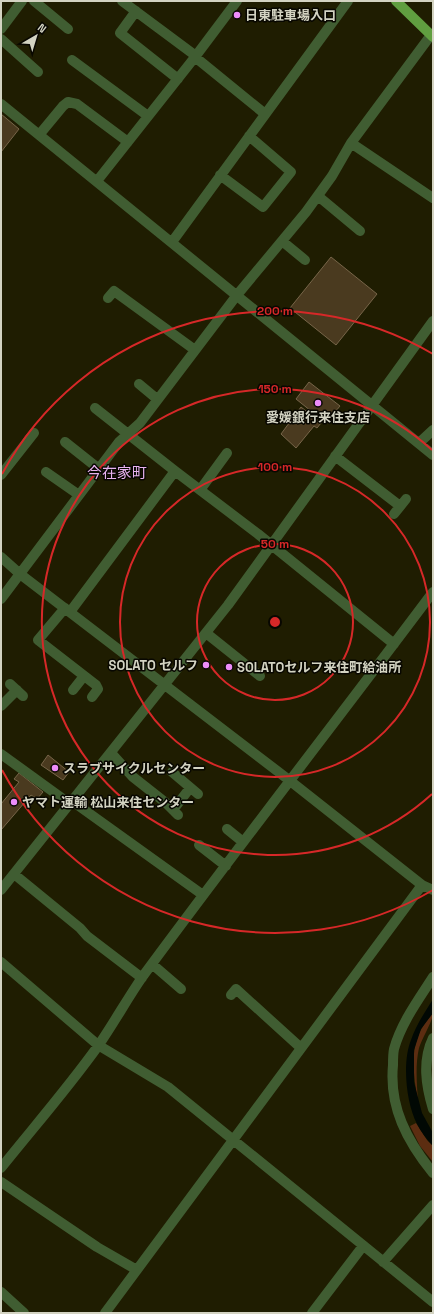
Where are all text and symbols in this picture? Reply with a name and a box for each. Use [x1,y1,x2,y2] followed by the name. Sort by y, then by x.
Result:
[245,7,336,24] place label: 日東駐車場入口
[232,10,242,20] marker: 日東駐車場入口
[16,16,56,56] north arrow
[35,20,49,36] text: N
[257,303,293,319] text: 200 m
[258,381,292,397] text: 150 m
[313,398,323,408] marker: 愛媛銀行来住支店
[266,409,370,426] place label: 愛媛銀行来住支店
[258,459,292,475] text: 100 m
[87,463,147,482] district label: 今在家町
[261,536,289,552] text: 50 m
[268,615,282,629] centre of rings
[109,657,198,674] place label: SOLATO セルフ
[237,659,401,676] place label: SOLATOセルフ来住町給油所
[201,660,211,670] marker: SOLATO セルフ
[224,662,234,672] marker: SOLATOセルフ来住町給油所
[63,760,205,777] place label: スラブサイクルセンター
[50,763,60,773] marker: スラブサイクルセンター
[22,794,194,811] place label: ヤマト運輸 松山来住センター
[9,797,19,807] marker: ヤマト運輸 松山来住センター

